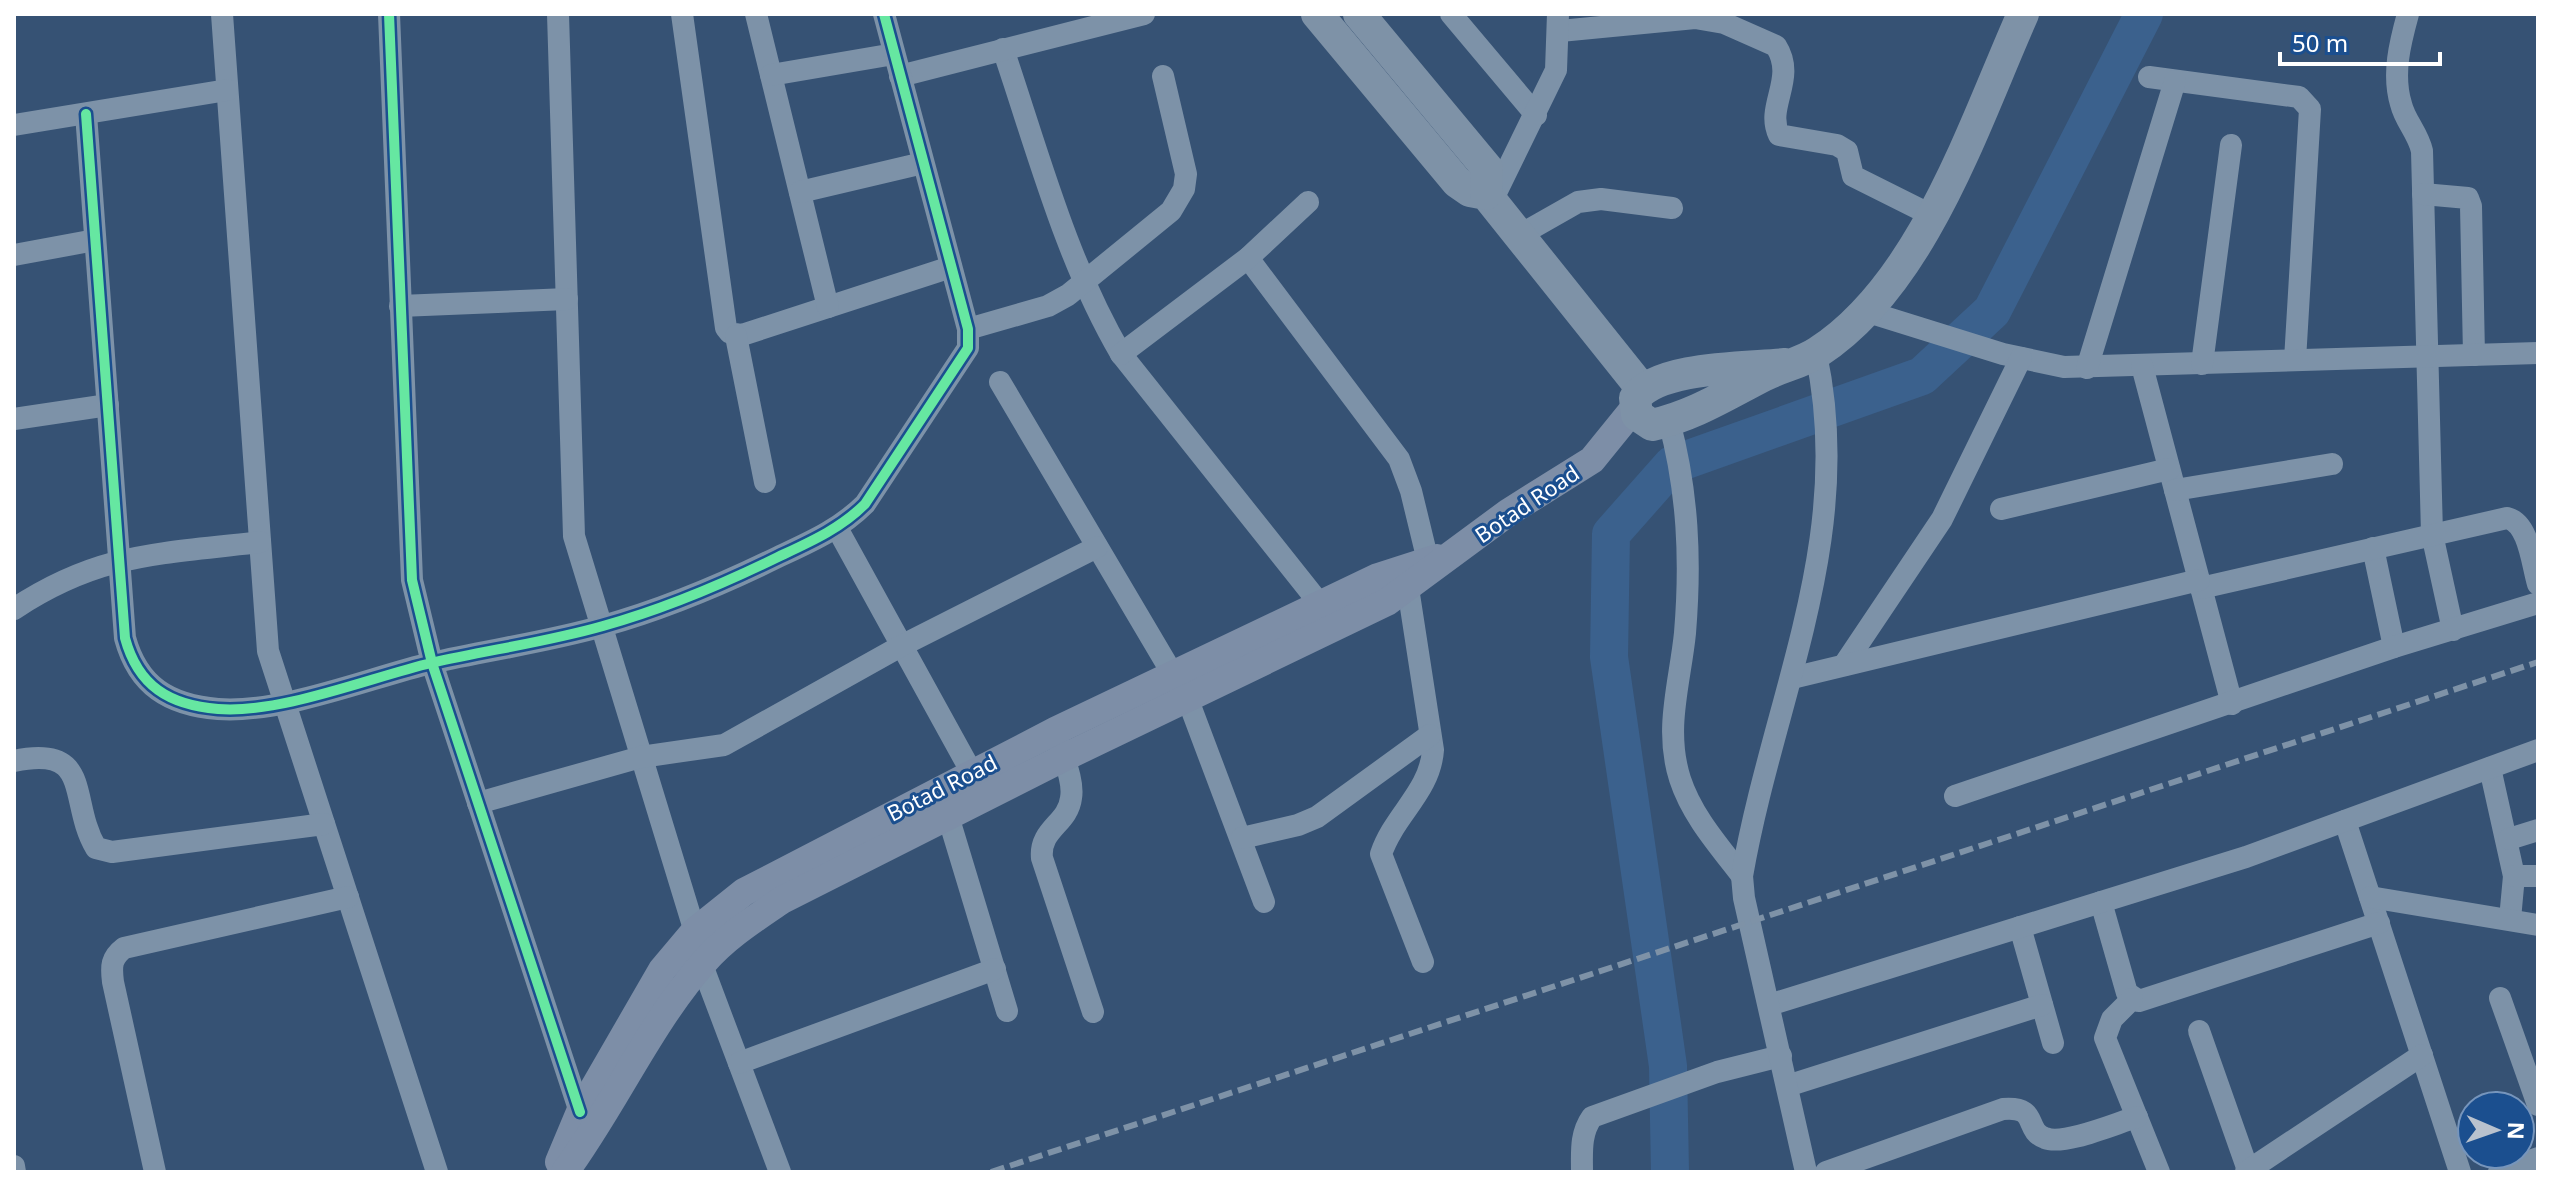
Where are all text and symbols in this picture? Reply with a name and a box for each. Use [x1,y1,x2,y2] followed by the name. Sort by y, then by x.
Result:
[2280,16,2440,66] scale bar
[2292,26,2348,59] text: 50 m
[1468,457,1585,549] street label: Botad Road
[881,747,1002,828] street label: Botad Road
[2456,1090,2536,1170] north arrow
[2502,1121,2532,1140] text: N

